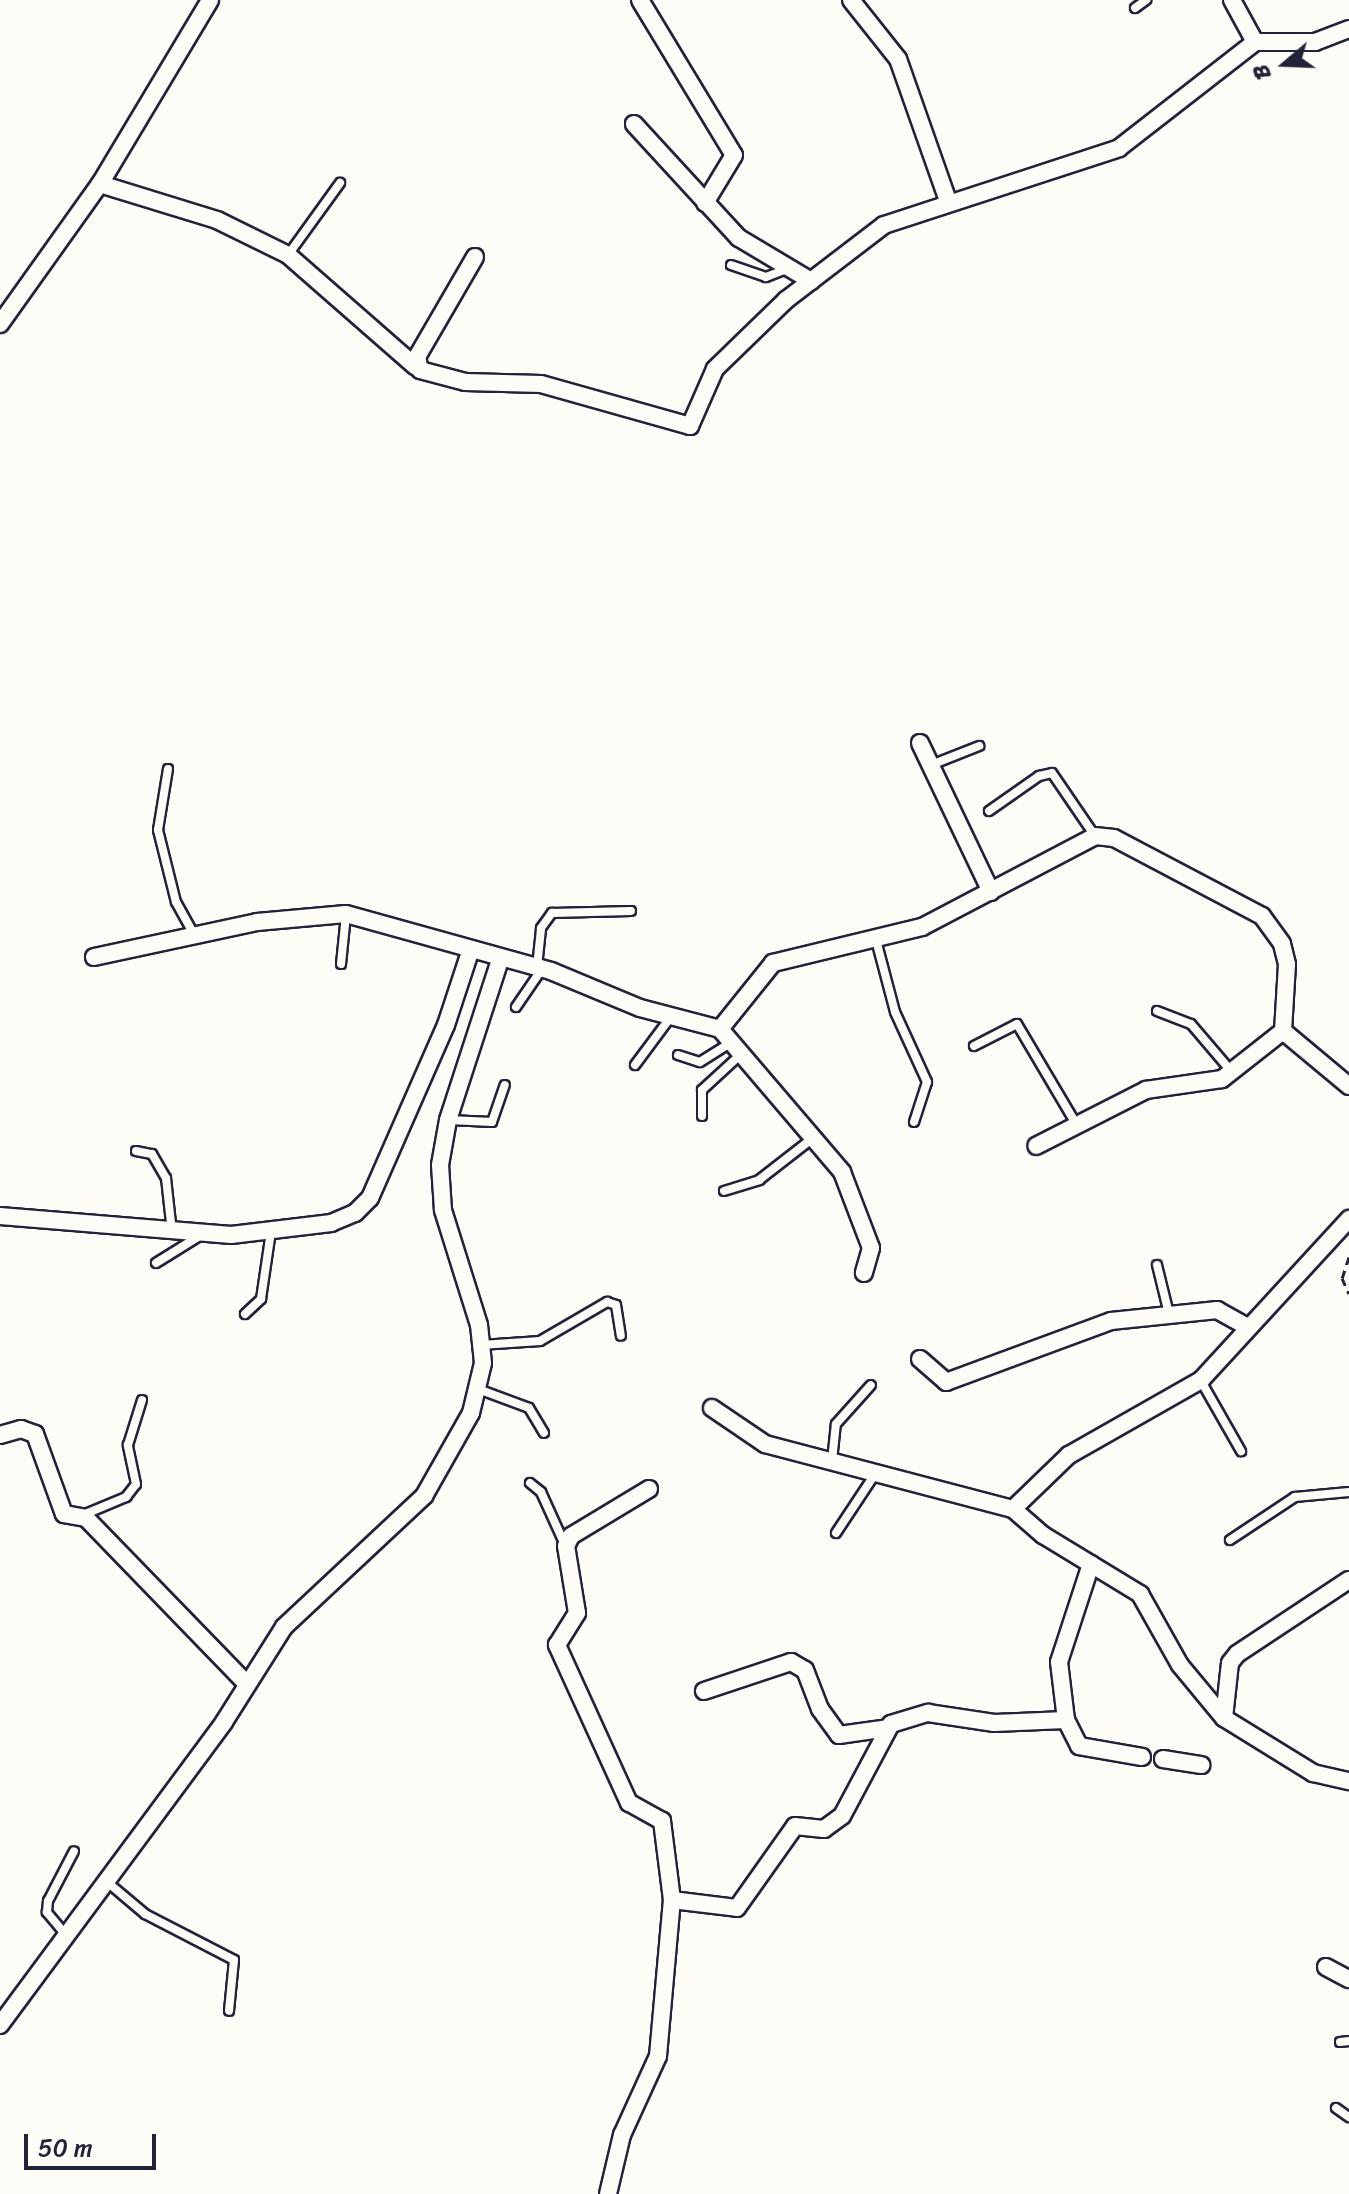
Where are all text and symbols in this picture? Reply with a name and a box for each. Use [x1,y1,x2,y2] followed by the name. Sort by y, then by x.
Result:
[1245,24,1325,104] north arrow
[1241,59,1283,85] text: B
[28,2118,160,2168] scale bar
[38,2127,93,2169] text: 50 m

